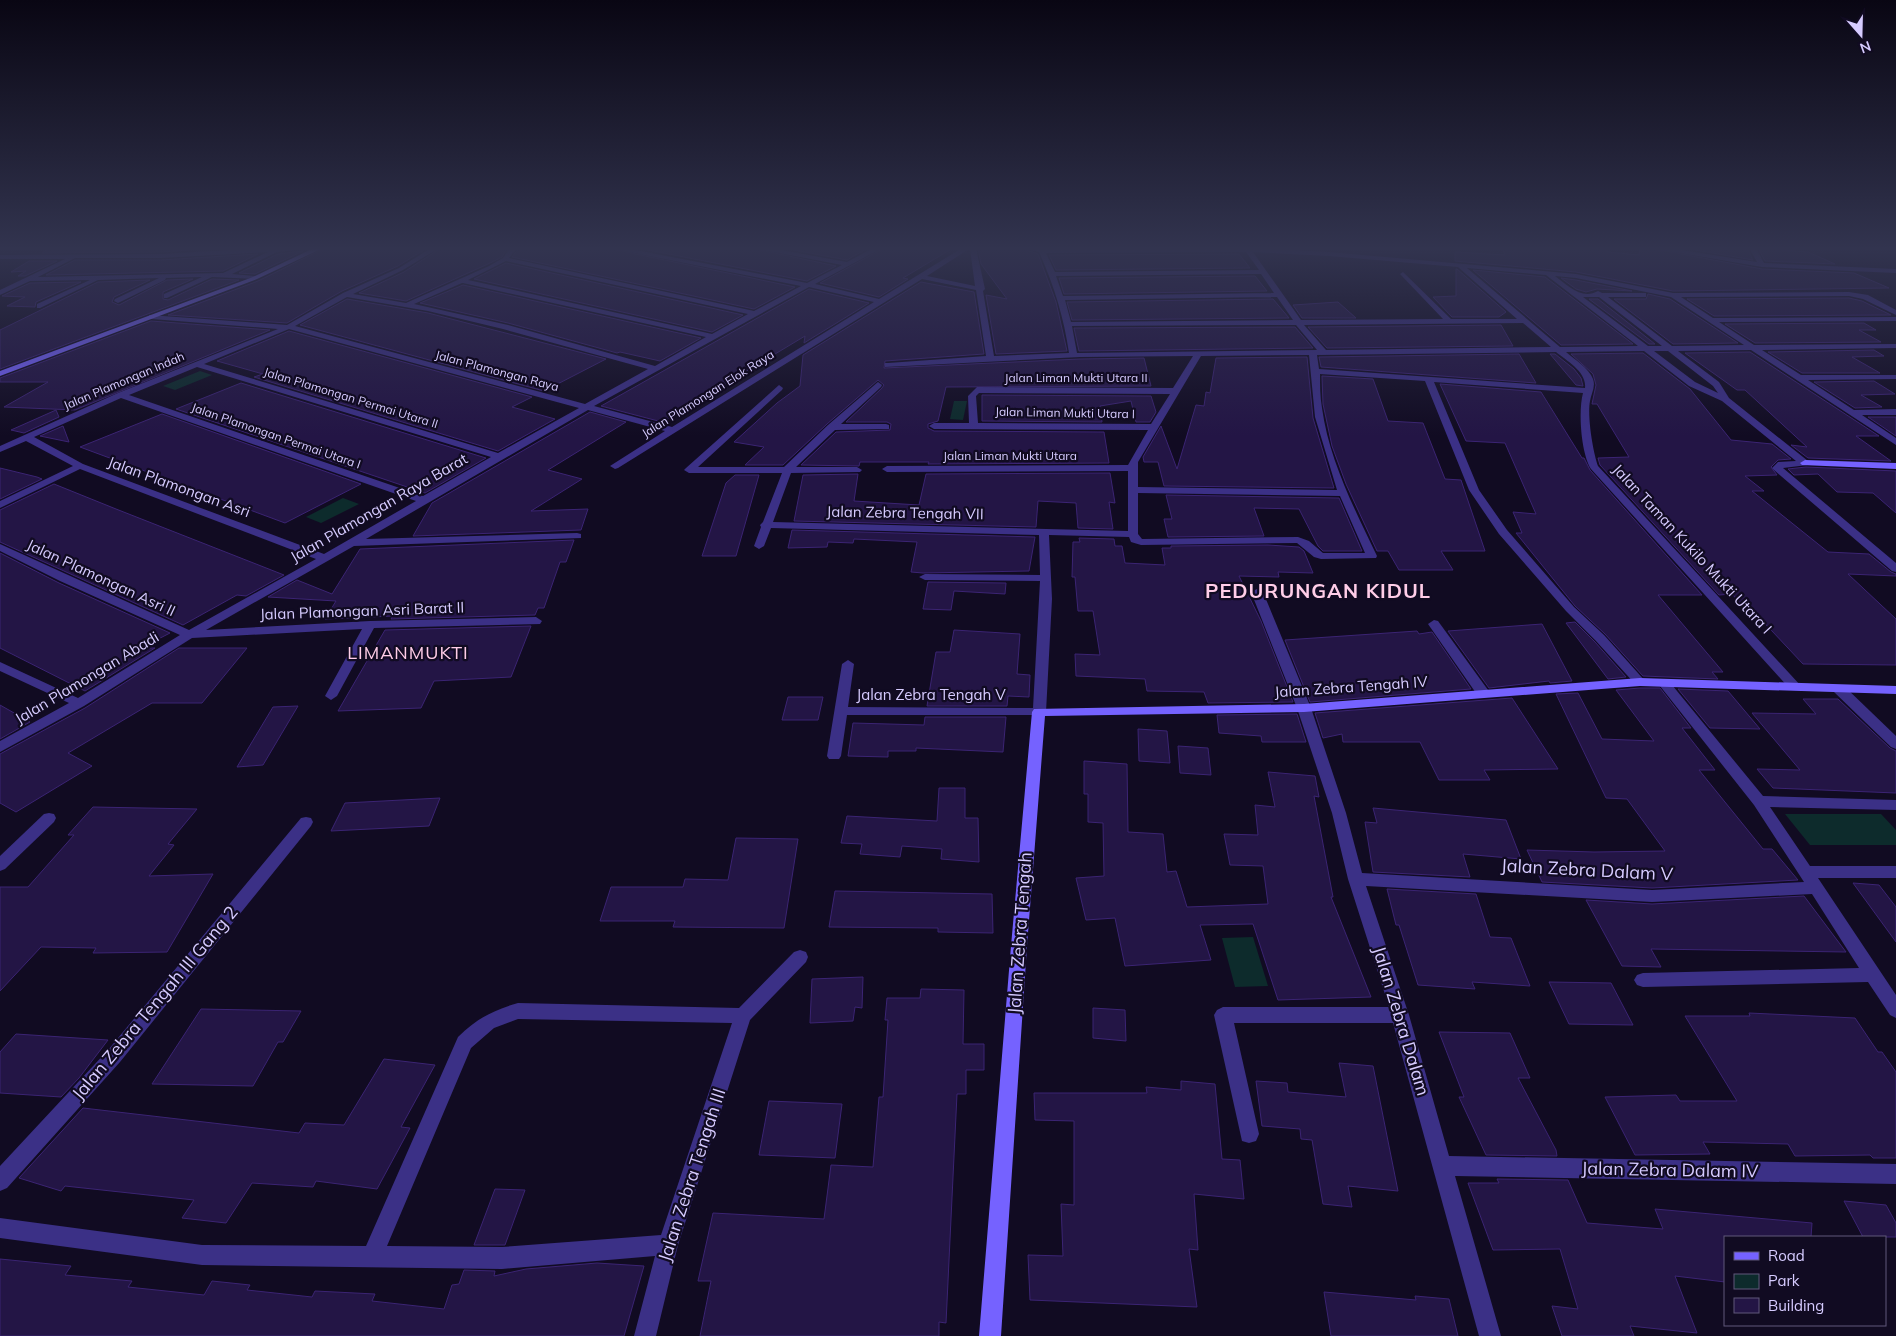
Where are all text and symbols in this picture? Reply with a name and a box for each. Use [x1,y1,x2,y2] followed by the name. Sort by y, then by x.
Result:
[1836,10,1886,60] north arrow
[1857,37,1873,57] text: N
[434,347,560,394] street label: Jalan Plamongan Raya
[639,347,777,441] street label: Jalan Plamongan Elok Raya
[61,348,186,413] street label: Jalan Plamongan Indah
[262,364,440,431] street label: Jalan Plamongan Permai Utara II
[1004,370,1148,385] street label: Jalan Liman Mukti Utara II
[189,399,363,472] street label: Jalan Plamongan Permai Utara I
[995,404,1135,421] street label: Jalan Liman Mukti Utara I
[943,448,1077,463] street label: Jalan Liman Mukti Utara
[287,449,471,566] street label: Jalan Plamongan Raya Barat
[105,452,253,521] street label: Jalan Plamongan Asri
[1609,460,1776,638] street label: Jalan Taman Kukilo Mukti Utara I
[826,502,984,523] street label: Jalan Zebra Tengah VII
[24,535,179,620] street label: Jalan Plamongan Asri II
[1205,578,1431,603] district label: PEDURUNGAN KIDUL
[259,597,465,624] street label: Jalan Plamongan Asri Barat II
[11,627,162,728] street label: Jalan Plamongan Abadi
[347,641,469,664] district label: LIMANMUKTI
[1274,672,1429,701] street label: Jalan Zebra Tengah IV
[856,685,1006,704] street label: Jalan Zebra Tengah V
[1002,851,1037,1015] street label: Jalan Zebra Tengah
[1500,854,1674,886] street label: Jalan Zebra Dalam V
[67,901,243,1104] street label: Jalan Zebra Tengah III Gang 2
[1368,943,1435,1098] street label: Jalan Zebra Dalam
[653,1085,730,1264] street label: Jalan Zebra Tengah III
[1581,1156,1759,1183] street label: Jalan Zebra Dalam IV
[1724,1236,1886,1326] legend
[1768,1246,1805,1265] text: Road
[1768,1271,1800,1290] text: Park
[1768,1296,1824,1315] text: Building

